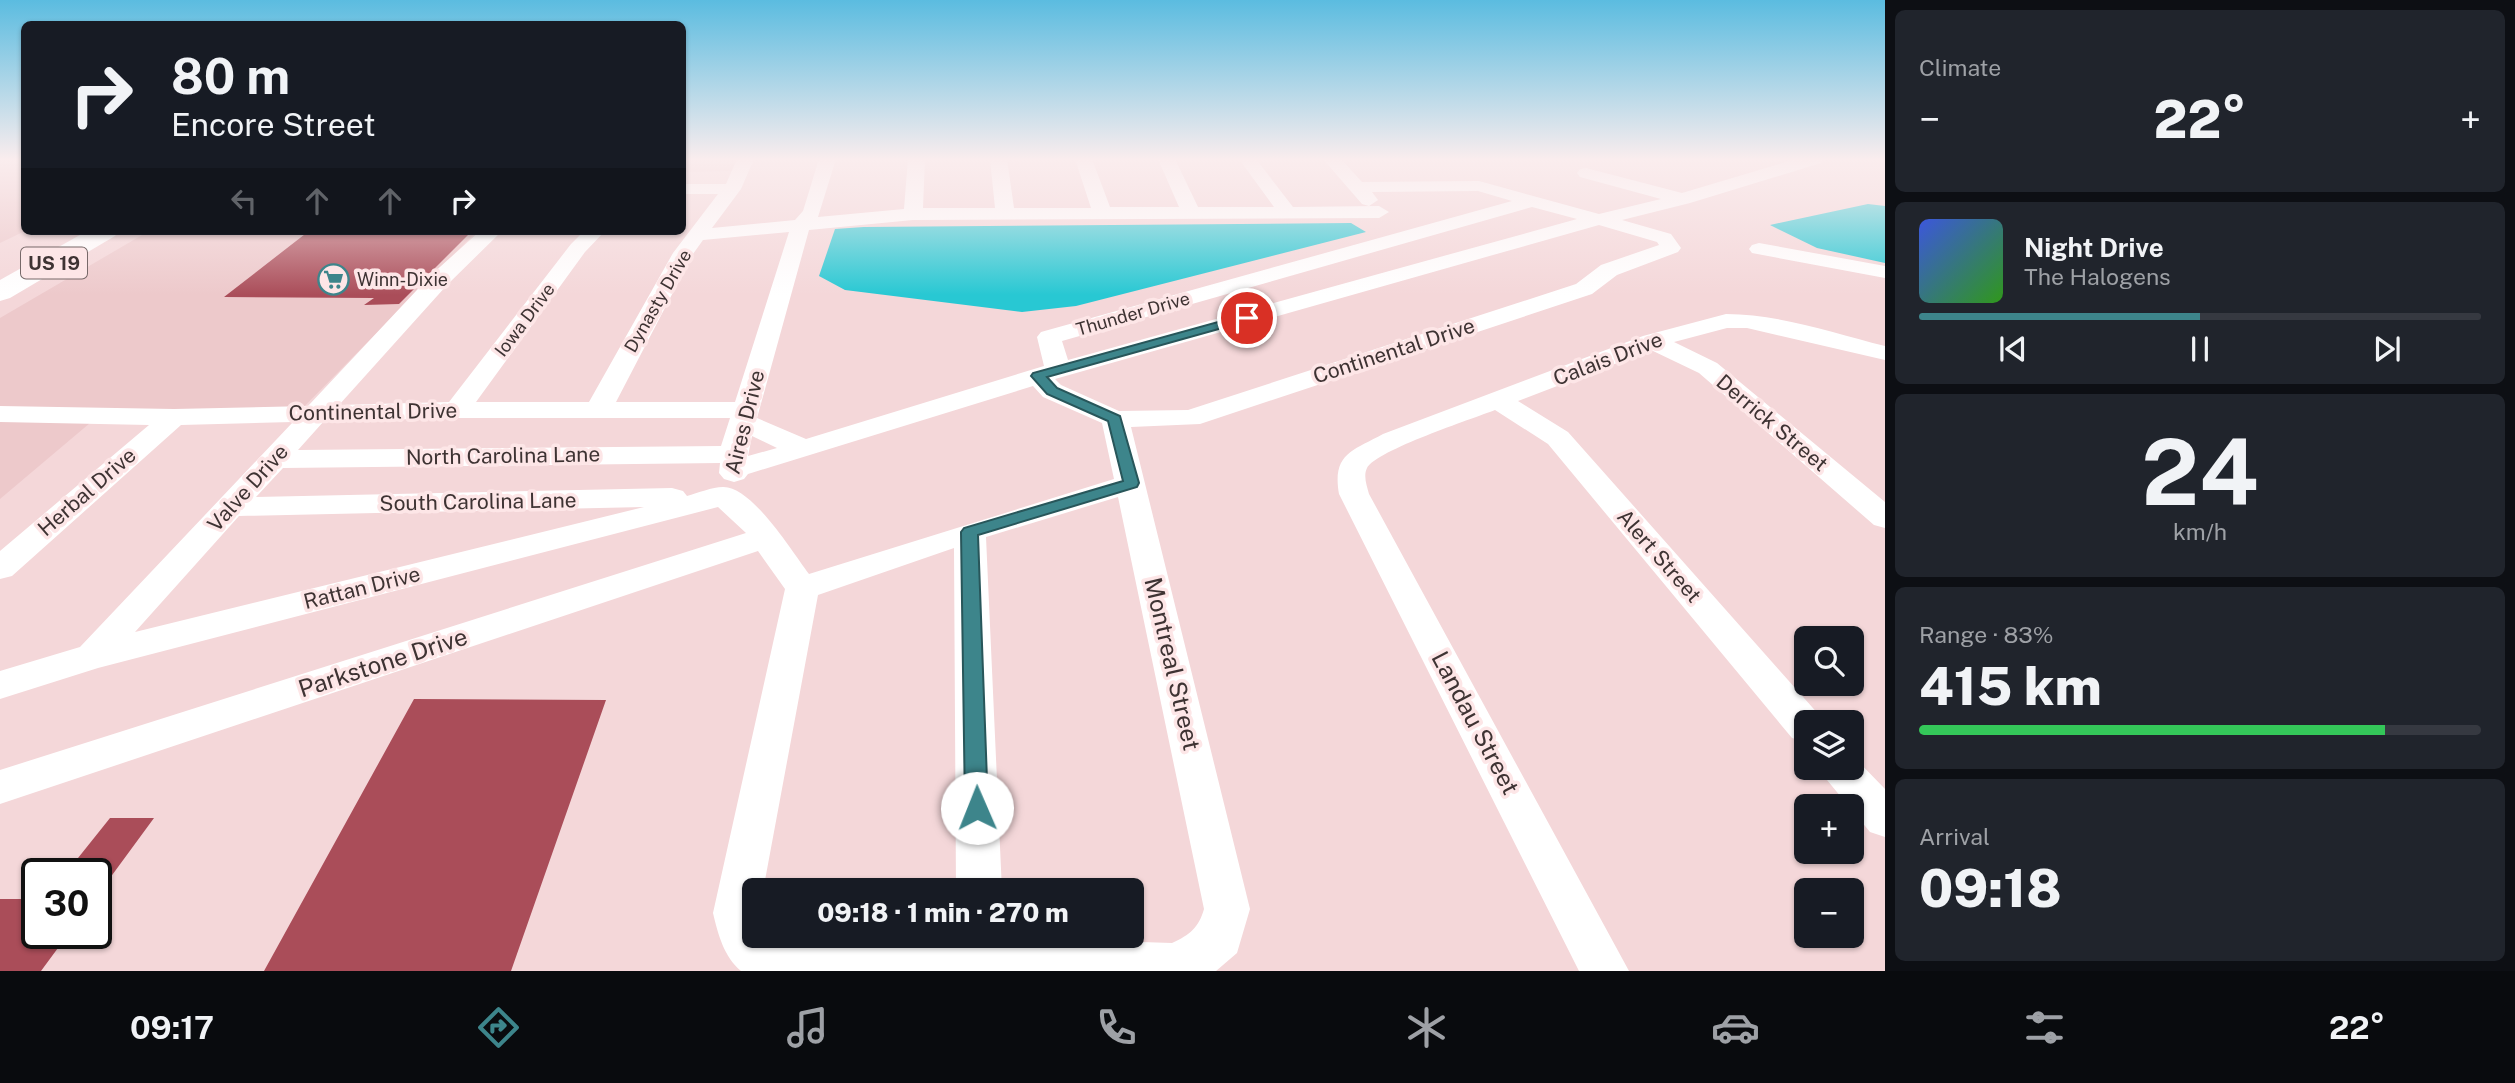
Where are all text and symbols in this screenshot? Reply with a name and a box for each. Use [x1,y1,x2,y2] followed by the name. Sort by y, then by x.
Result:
[171,47,290,105] text: 80 m
[56,49,147,140] icon: right
[1919,54,2001,81] text: Climate
[2154,89,2246,150] text: 22°
[1919,97,1940,142] text: −
[2460,97,2481,142] text: +
[171,106,376,143] text: Encore Street
[225,182,263,220] icon: left
[298,182,336,220] icon: ahead
[371,182,409,220] icon: ahead
[444,182,482,220] icon: right
[2024,232,2164,263] text: Night Drive
[620,246,695,356] street label: Dynasty Drive
[21,247,87,278] road number: US 19
[317,263,351,297] supermarket icon: Winn-Dixie
[2024,263,2171,290] text: The Halogens
[357,269,448,290] place label: Winn-Dixie
[490,279,559,360] street label: Iowa Drive
[1074,287,1192,340] street label: Thunder Drive
[1217,288,1277,348] pin
[1228,299,1266,337] icon: arrive
[1310,313,1478,388] street label: Continental Drive
[1550,326,1666,391] street label: Calais Drive
[1994,330,2032,368] icon: previous
[2181,330,2219,368] icon: pause
[2368,330,2406,368] icon: next
[720,367,769,476] street label: Aires Drive
[1712,369,1833,476] street label: Derrick Street
[288,398,457,425] street label: Continental Drive
[2141,419,2259,525] text: 24
[202,439,293,536] street label: Valve Drive
[406,441,600,470] street label: North Carolina Lane
[33,442,141,541] street label: Herbal Drive
[379,487,577,516] street label: South Carolina Lane
[1612,504,1707,607] street label: Alert Street
[2173,518,2227,545] text: km/h
[301,561,423,614] street label: Rattan Drive
[1139,575,1206,753] street label: Montreal Street
[1919,621,2053,648] text: Range · 83%
[295,622,471,703] street label: Parkstone Drive
[1794,626,1864,948] map controls
[1794,626,1864,696] button: search
[1426,646,1525,799] street label: Landau Street
[1919,656,2102,717] text: 415 km
[1794,710,1864,780] button: layers
[940,771,1014,845] position arrow
[1794,794,1864,864] button: +
[1919,823,1990,850] text: Arrival
[21,858,112,949] speed limit sign: 30
[1919,858,2062,919] text: 09:18
[1794,878,1864,948] button: −
[817,897,1069,928] text: 09:18 · 1 min · 270 m
[474,1003,523,1052] icon: directions
[783,1003,832,1052] icon: music
[1092,1003,1141,1052] icon: phone
[1402,1003,1451,1052] icon: climate
[1711,1003,1760,1052] icon: car
[2020,1003,2069,1052] icon: filters
[130,1009,214,1046] text: 09:17
[2329,1009,2385,1046] text: 22°

